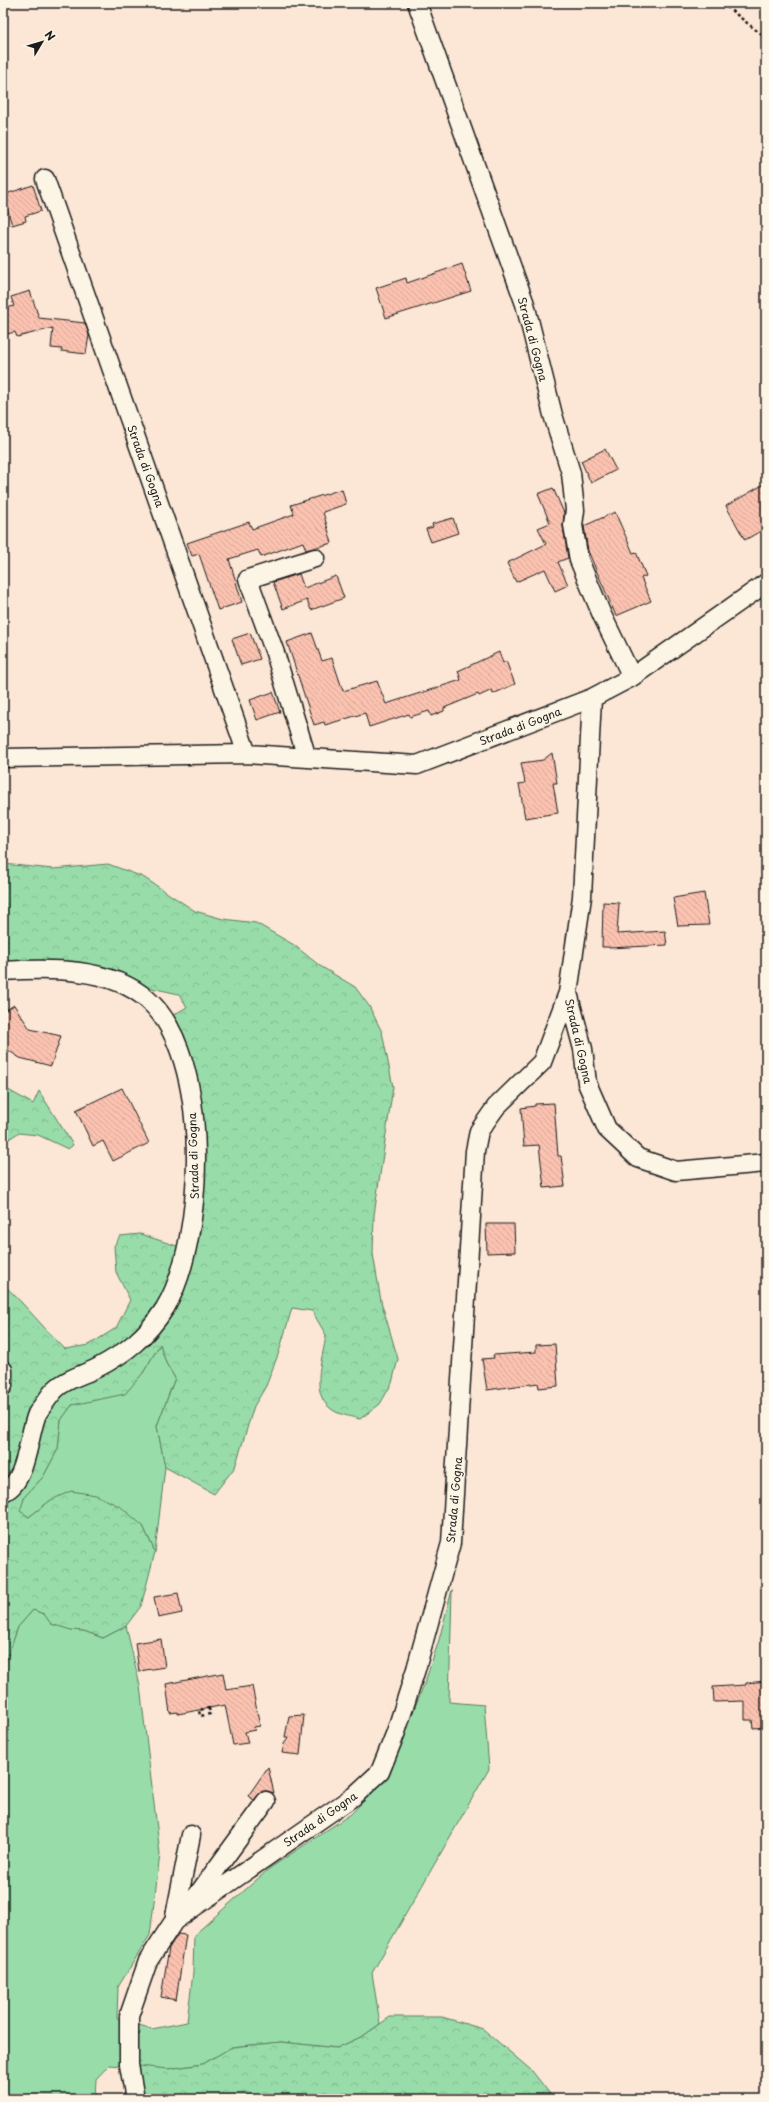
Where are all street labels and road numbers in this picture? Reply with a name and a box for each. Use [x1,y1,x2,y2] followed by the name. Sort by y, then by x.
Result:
[514,295,552,383] street label: Strada di Gogna
[123,422,169,510] street label: Strada di Gogna
[476,702,564,749] street label: Strada di Gogna
[561,997,597,1085] street label: Strada di Gogna
[183,1112,203,1200] street label: Strada di Gogna
[442,1456,466,1544] street label: Strada di Gogna
[280,1787,361,1851] street label: Strada di Gogna

